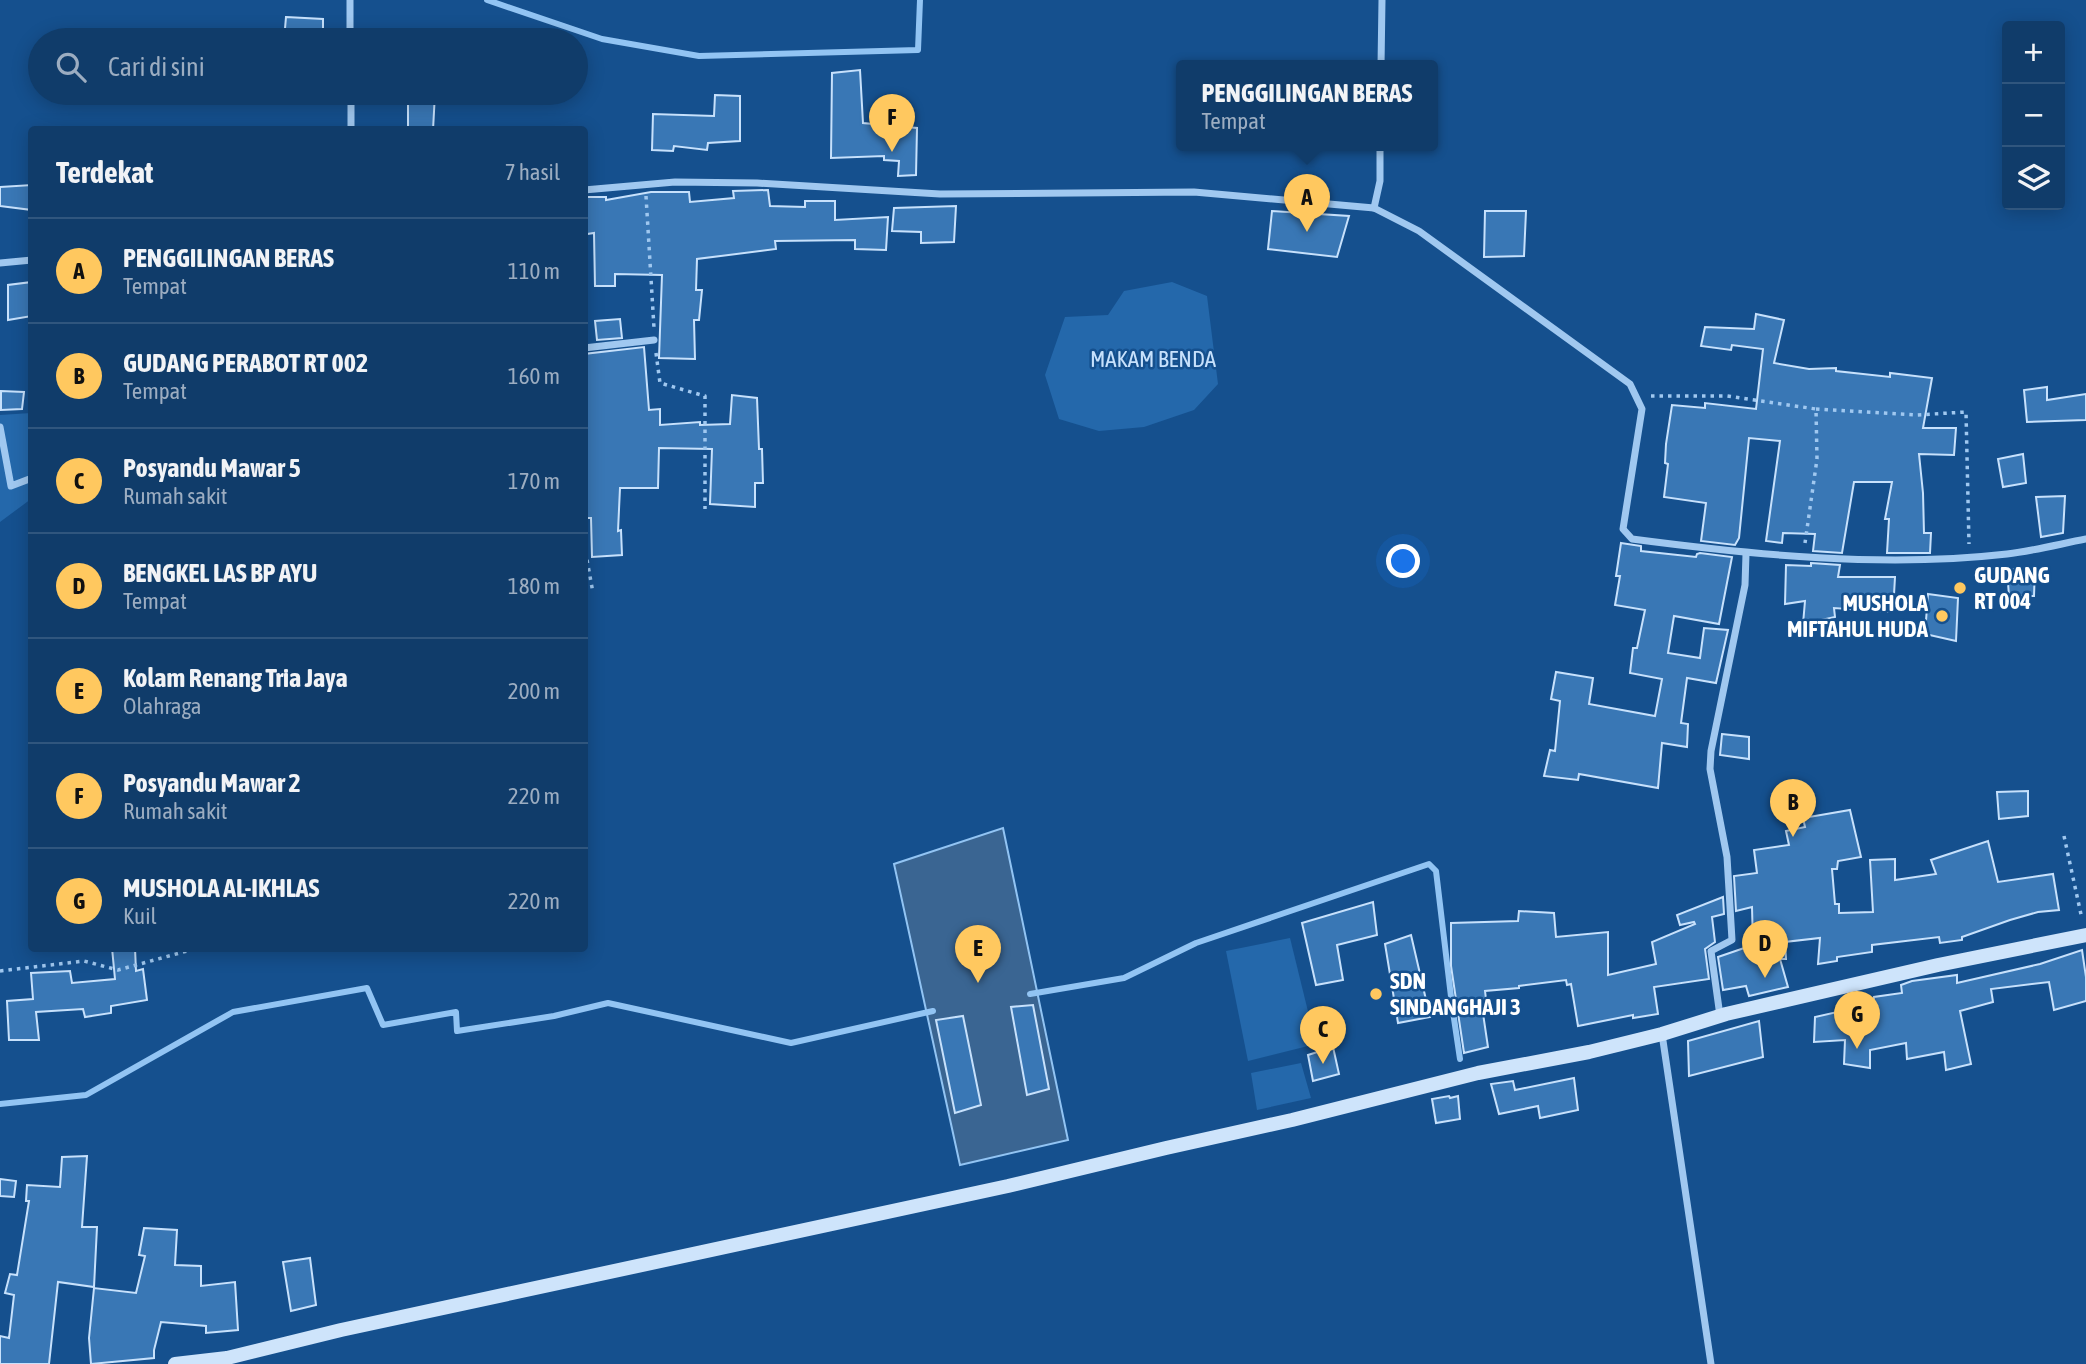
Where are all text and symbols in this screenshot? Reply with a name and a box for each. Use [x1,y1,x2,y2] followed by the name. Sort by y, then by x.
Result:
[2002,21,2065,210] map controls
[2002,21,2065,84] button: +
[28,28,588,105] search box
[52,48,90,86] icon: search
[108,52,205,82] text: Cari di sini
[1176,60,1438,151] popup
[1202,78,1412,108] text: PENGGILINGAN BERAS
[2002,84,2065,147] button: −
[869,94,915,152] pin: F
[1202,108,1266,134] text: Tempat
[2002,147,2065,210] button: layers
[56,155,153,189] text: Terdekat
[505,159,560,185] text: 7 hasil
[1284,174,1330,232] pin: A
[123,243,334,273] text: PENGGILINGAN BERAS
[73,258,85,284] text: A
[508,258,560,284] text: 110 m
[123,273,187,299] text: Tempat
[1090,346,1217,372] park label: MAKAM BENDA
[123,348,368,378] text: GUDANG PERABOT RT 002
[74,363,84,389] text: B
[508,363,560,389] text: 160 m
[123,378,187,404] text: Tempat
[123,453,301,483] text: Posyandu Mawar 5
[74,468,84,494] text: C
[508,468,560,494] text: 170 m
[123,483,227,509] text: Rumah sakit
[1386,544,1420,578] your location
[123,558,317,588] text: BENGKEL LAS BP AYU
[1974,562,2050,614] place label: GUDANG RT 004
[73,573,85,599] text: D
[508,573,560,599] text: 180 m
[1952,580,1968,596] marker: GUDANG RT 004
[123,588,187,614] text: Tempat
[1787,590,1929,642] place label: MUSHOLA MIFTAHUL HUDA
[1934,608,1950,624] marker: MUSHOLA MIFTAHUL HUDA
[123,663,348,693] text: Kolam Renang Tria Jaya
[74,678,84,704] text: E
[508,678,560,704] text: 200 m
[123,693,202,719] text: Olahraga
[123,768,301,798] text: Posyandu Mawar 2
[1770,779,1816,837] pin: B
[74,783,84,809] text: F
[508,783,560,809] text: 220 m
[123,798,227,824] text: Rumah sakit
[123,873,320,903] text: MUSHOLA AL-IKHLAS
[73,888,85,914] text: G
[508,888,560,914] text: 220 m
[123,903,157,929] text: Kuil
[1742,920,1788,978] pin: D
[955,925,1001,983] pin: E
[1390,968,1521,1020] place label: SDN SINDANGHAJI 3
[1368,986,1384,1002] marker: SDN SINDANGHAJI 3
[1834,991,1880,1049] pin: G
[1300,1006,1346,1064] pin: C

